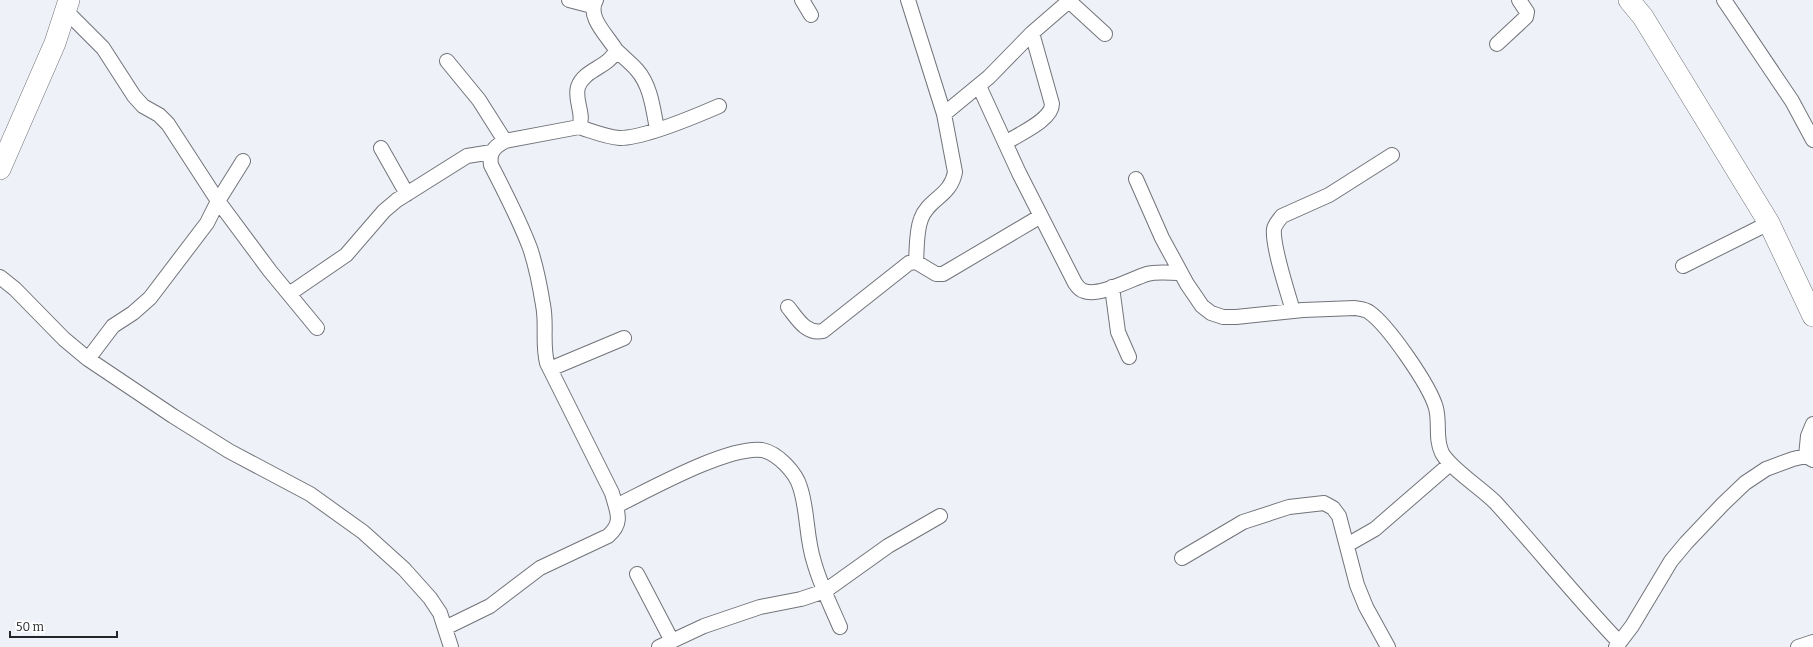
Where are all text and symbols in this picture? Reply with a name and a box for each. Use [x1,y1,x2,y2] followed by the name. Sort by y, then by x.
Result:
[10,613,117,639] scale bar
[16,620,45,634] text: 50 m

